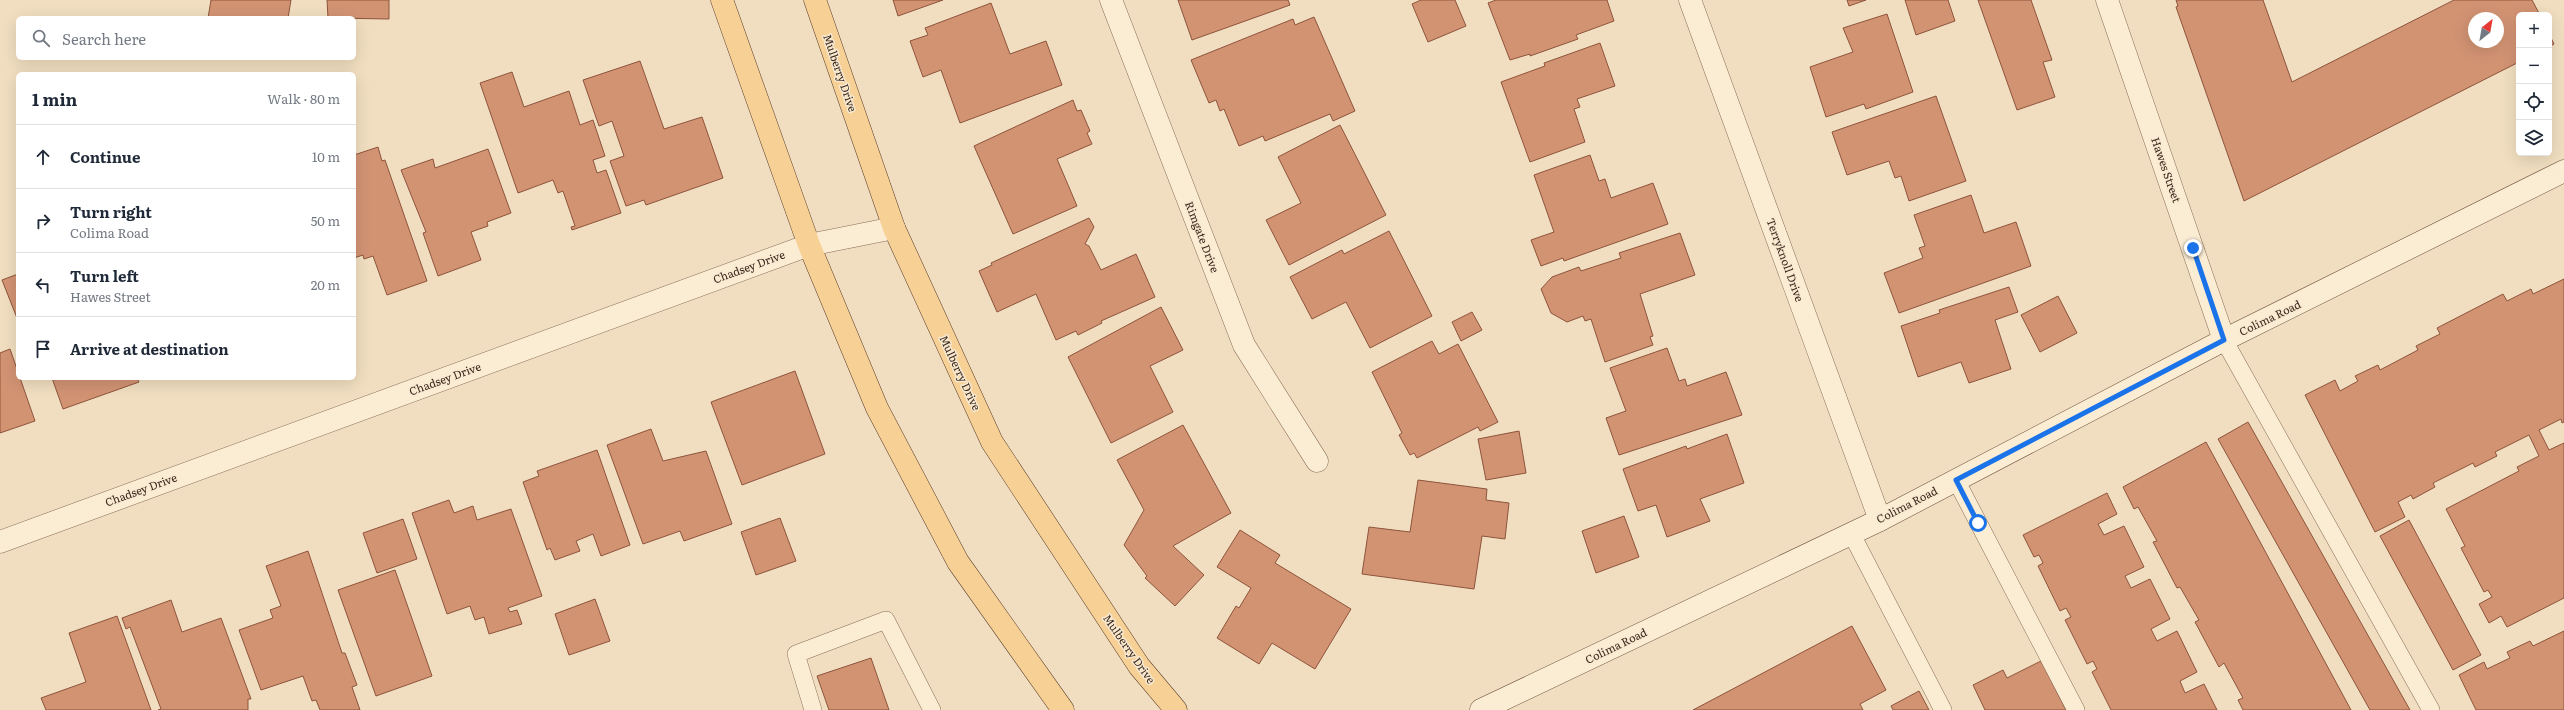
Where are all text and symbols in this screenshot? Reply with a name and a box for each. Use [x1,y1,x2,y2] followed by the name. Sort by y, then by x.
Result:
[2468,12,2504,48] north arrow
[2516,12,2552,156] map controls
[2516,12,2552,48] button: +
[16,16,356,60] search box
[30,27,52,49] icon: search
[62,27,146,50] text: Search here
[820,32,862,114] street label: Mulberry Drive
[2516,48,2552,84] button: −
[2516,84,2552,120] button: locate
[32,86,77,111] text: 1 min
[267,89,340,108] text: Walk · 80 m
[2516,120,2552,156] button: layers
[2148,135,2186,205] street label: Hawes Street
[70,145,140,168] text: Continue
[32,146,54,168] icon: ahead
[312,147,340,166] text: 10 m
[1182,199,1224,275] street label: Rimgate Drive
[70,200,152,223] text: Turn right
[32,210,54,232] icon: right
[311,211,340,230] text: 50 m
[1763,216,1809,304] street label: Terryknoll Drive
[70,223,149,242] text: Colima Road
[2184,239,2202,257] route end
[710,246,787,286] street label: Chadsey Drive
[70,264,139,287] text: Turn left
[32,274,54,296] icon: left
[311,275,340,294] text: 20 m
[70,287,151,306] text: Hawes Street
[2236,295,2303,339] street label: Colima Road
[936,332,985,413] street label: Mulberry Drive
[70,337,229,360] text: Arrive at destination
[32,338,54,360] icon: arrive
[406,358,483,398] street label: Chadsey Drive
[102,469,179,509] street label: Chadsey Drive
[1873,482,1940,526] street label: Colima Road
[1969,514,1987,532] route start
[1100,611,1160,687] street label: Mulberry Drive
[1582,623,1649,667] street label: Colima Road

